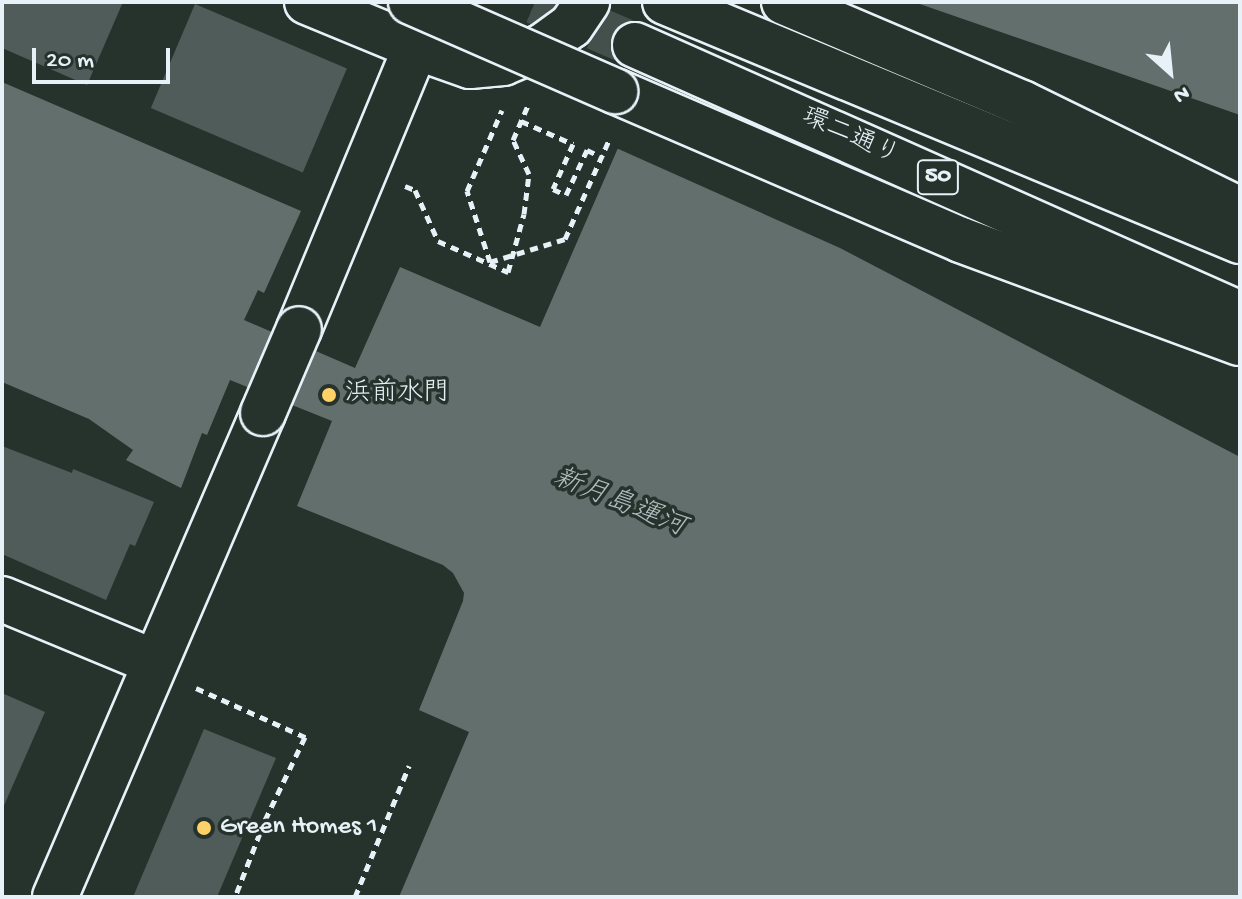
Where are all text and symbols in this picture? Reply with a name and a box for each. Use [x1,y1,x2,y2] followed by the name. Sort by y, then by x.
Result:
[36,32,174,82] scale bar
[1130,32,1210,112] north arrow
[46,47,94,76] text: 20 m
[1169,79,1193,108] text: N
[796,103,904,173] street label: 環二通り
[916,157,960,197] road number: 50
[345,379,449,411] place label: 浜前水門
[320,386,338,404] marker: 浜前水門
[548,462,690,546] water label: 新月島運河
[220,812,377,844] place label: Green Homes 1
[195,819,213,837] marker: Green Homes 1

